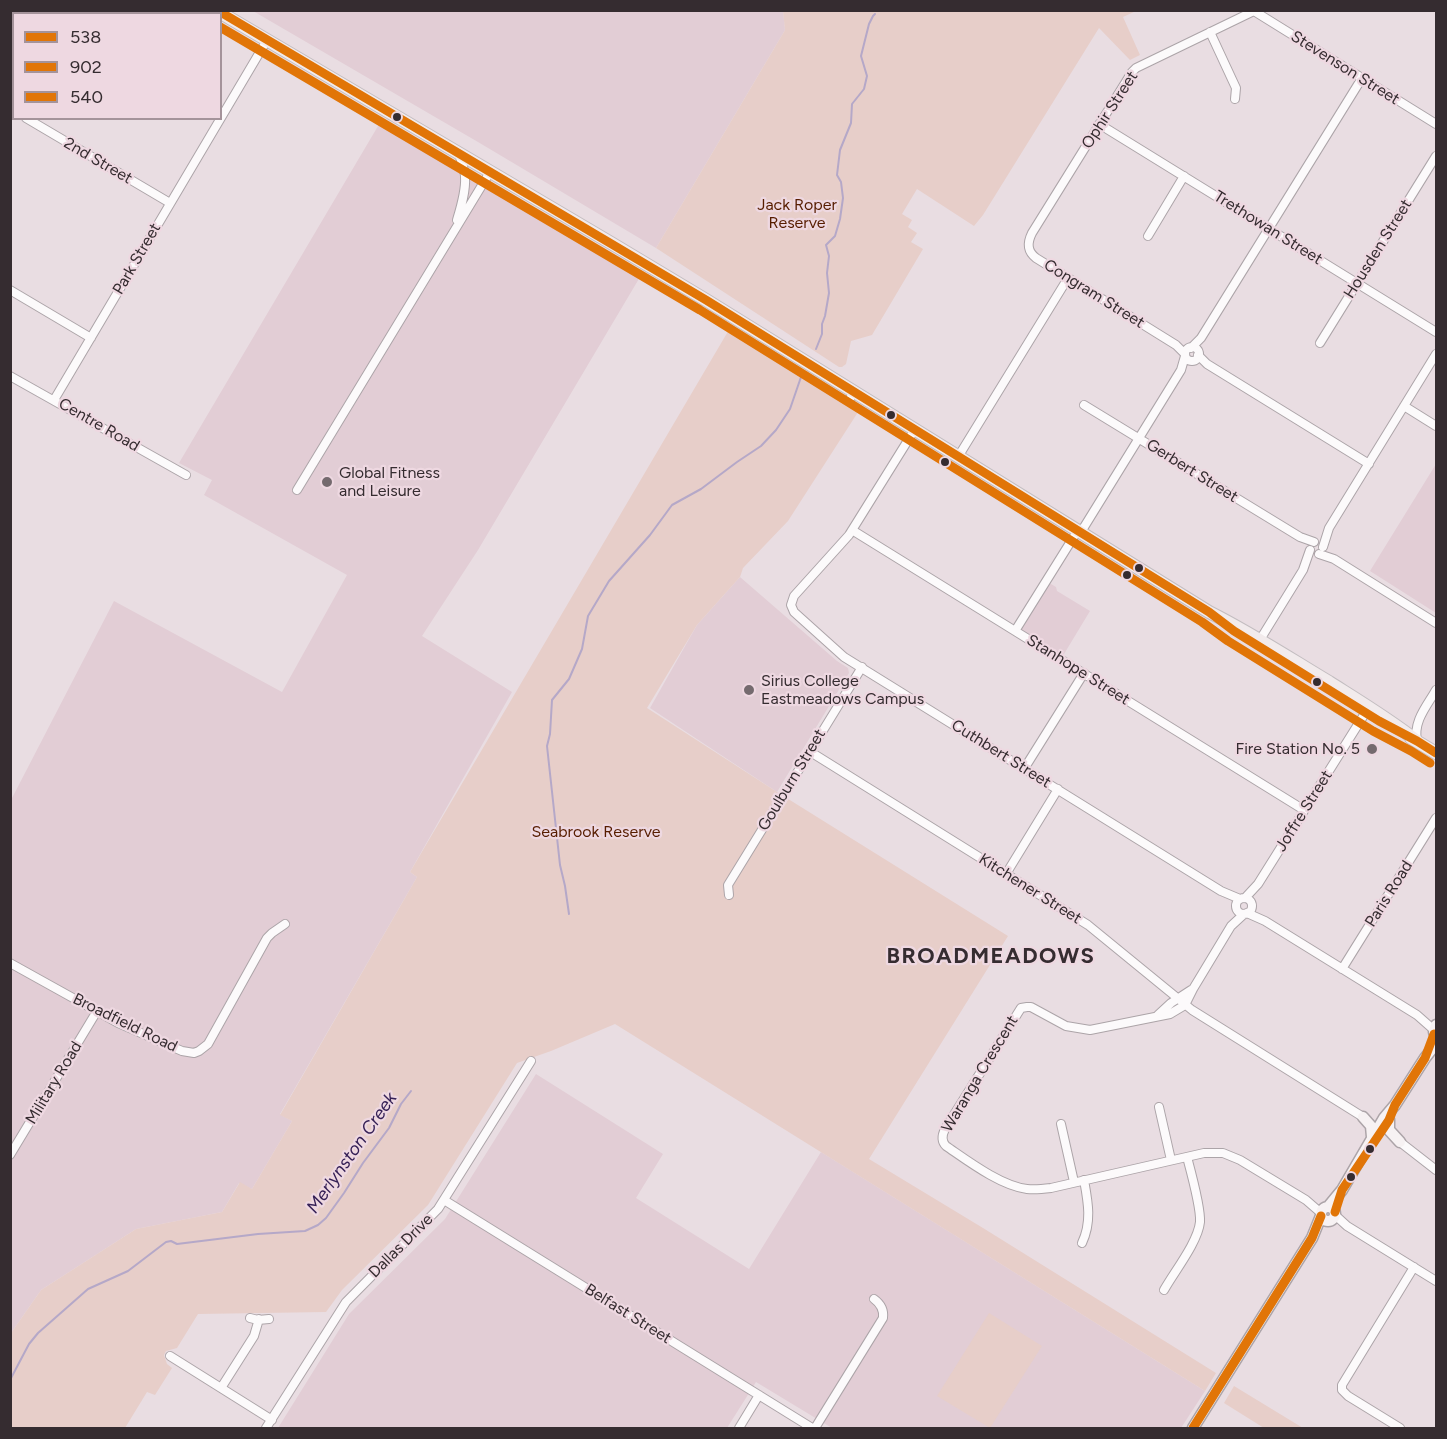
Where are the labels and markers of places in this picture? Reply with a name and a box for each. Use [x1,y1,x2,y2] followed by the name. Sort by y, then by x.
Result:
[391,111,403,123] unlabelled marker
[885,409,897,421] unlabelled marker
[939,456,951,468] unlabelled marker
[339,463,440,501] place label: Global Fitness and Leisure
[320,475,334,489] marker: Global Fitness and Leisure
[1133,562,1145,574] unlabelled marker
[1121,569,1133,581] unlabelled marker
[761,671,924,709] place label: Sirius College Eastmeadows Campus
[1311,676,1323,688] unlabelled marker
[742,683,756,697] marker: Sirius College Eastmeadows Campus
[1235,739,1360,759] place label: Fire Station No. 5
[1365,742,1379,756] marker: Fire Station No. 5
[1364,1143,1376,1155] unlabelled marker
[1345,1171,1357,1183] unlabelled marker

